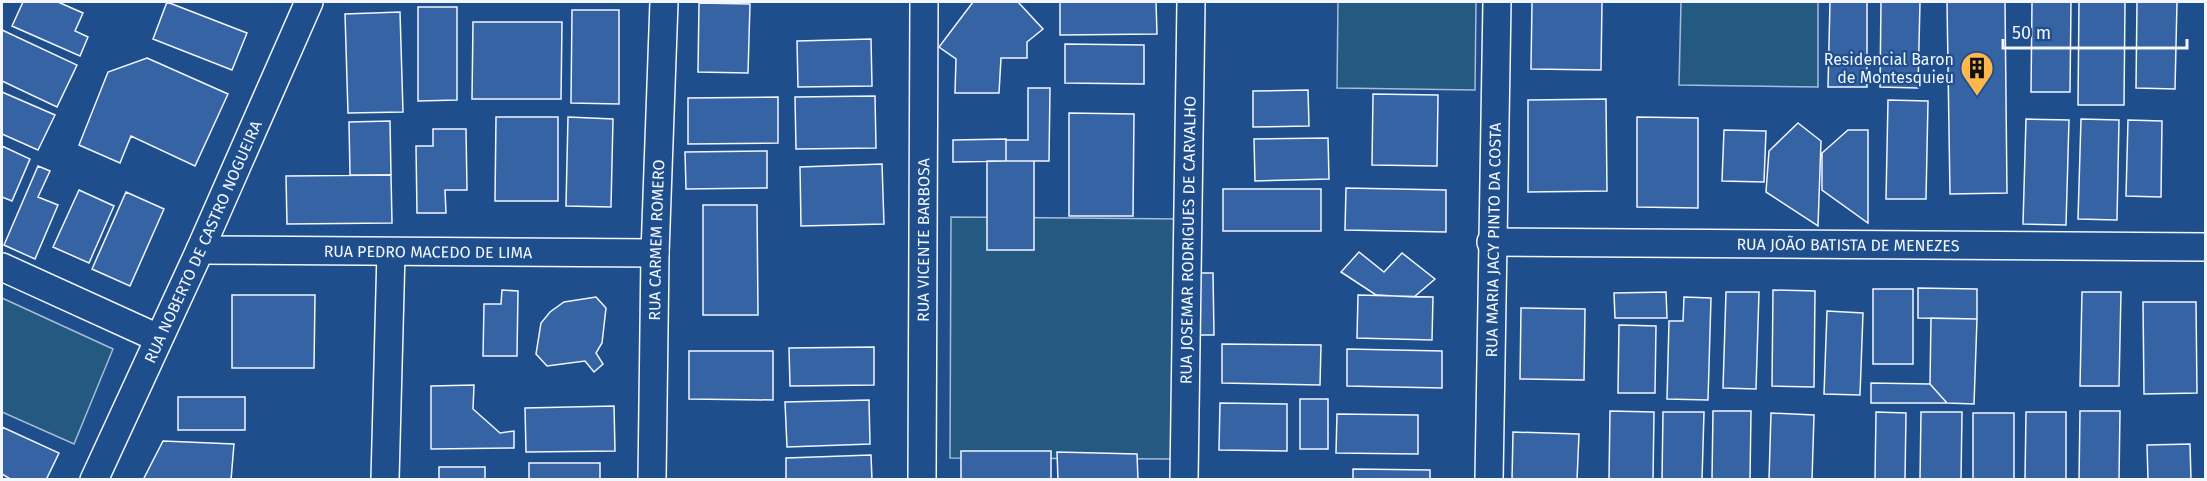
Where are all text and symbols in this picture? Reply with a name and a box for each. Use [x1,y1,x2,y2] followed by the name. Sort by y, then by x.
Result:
[2003,12,2188,50] scale bar
[2012,22,2051,44] text: 50 m
[1824,50,1954,87] place label: Residencial Baron de Montesquieu
[1959,50,1995,97] building icon: Residencial Baron de Montesquieu
[1176,96,1199,384] street label: RUA JOSEMAR RODRIGUES DE CARVALHO
[140,117,266,366] street label: RUA NOBERTO DE CASTRO NOGUEIRA
[1482,122,1504,358] street label: RUA MARIA JACY PINTO DA COSTA
[913,157,933,322] street label: RUA VICENTE BARBOSA
[645,159,668,321] street label: RUA CARMEM ROMERO
[1736,234,1960,255] street label: RUA JOÃO BATISTA DE MENEZES
[324,241,533,262] street label: RUA PEDRO MACEDO DE LIMA

